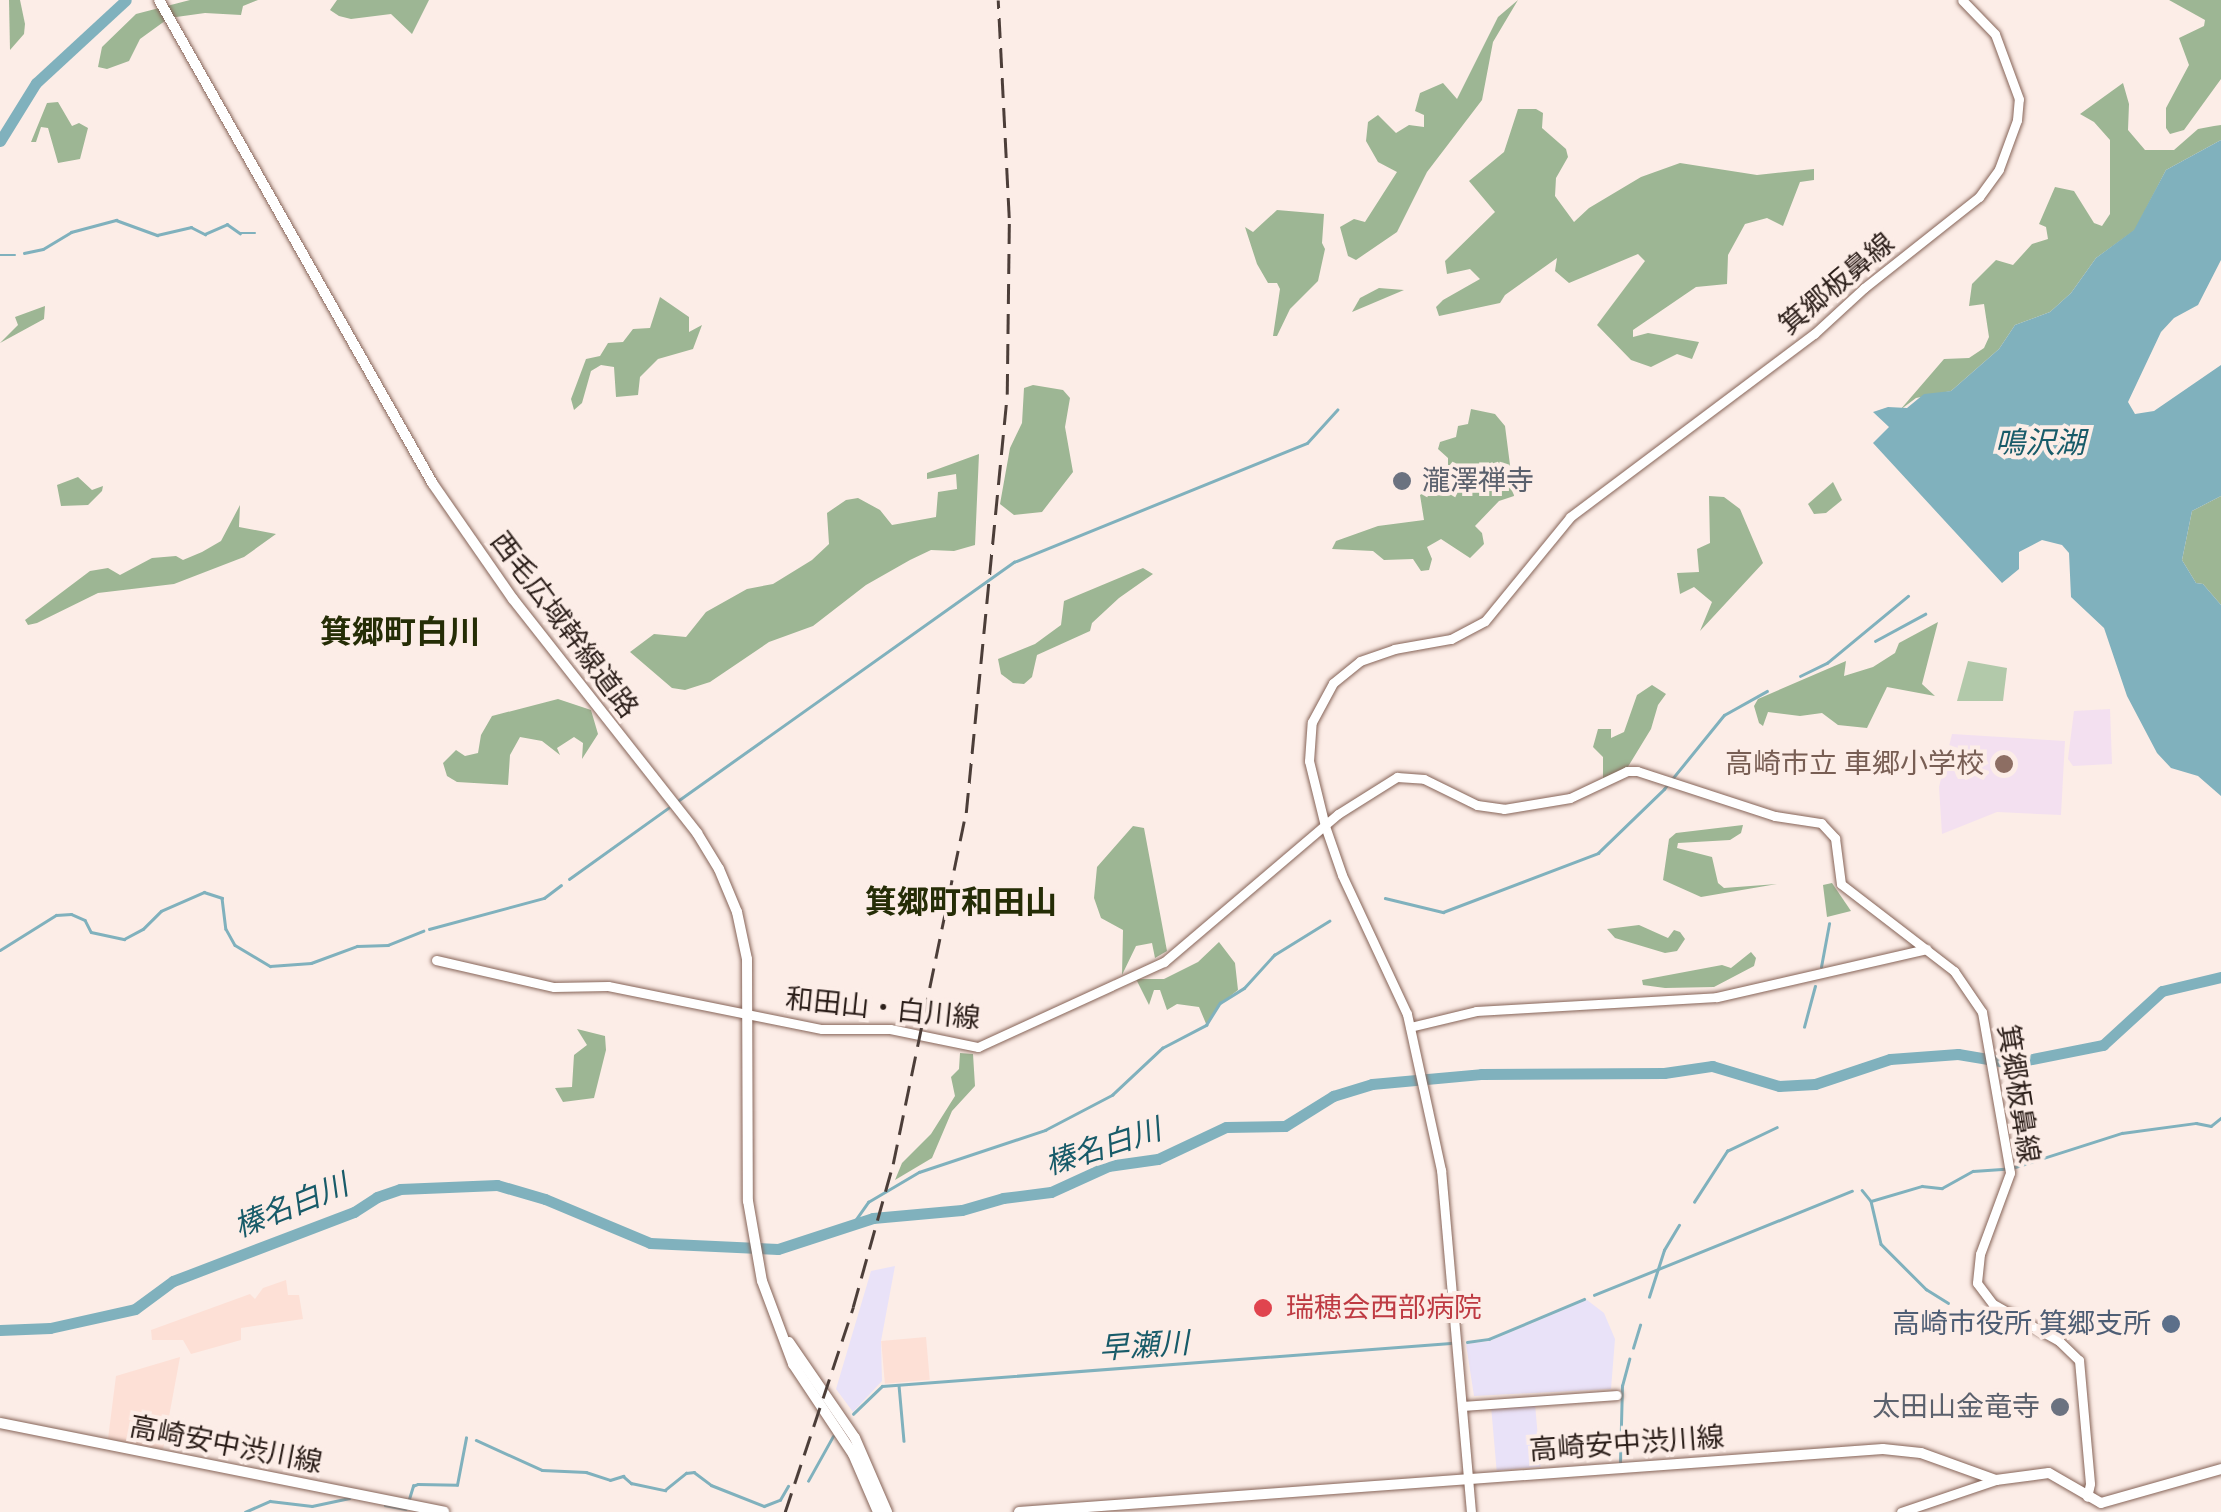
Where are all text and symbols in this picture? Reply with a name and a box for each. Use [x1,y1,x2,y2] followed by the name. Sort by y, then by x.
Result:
[1773,226,1901,342] street label: 箕郷板鼻線
[1995,425,2085,461] water label: 鳴沢湖
[1422,464,1534,498] place label: 瀧澤禅寺
[1391,470,1413,492] marker: 瀧澤禅寺
[483,525,645,725] street label: 西毛広域幹線道路
[320,613,480,651] district label: 箕郷町白川
[1725,747,1984,781] place label: 高崎市立 車郷小学校
[1993,753,2015,775] marker: 高崎市立 車郷小学校
[865,883,1057,921] district label: 箕郷町和田山
[784,982,982,1036] street label: 和田山・白川線
[1990,1022,2046,1166] street label: 箕郷板鼻線
[1040,1111,1166,1183] water label: 榛名白川
[229,1167,353,1245] water label: 榛名白川
[1286,1291,1482,1325] place label: 瑞穂会西部病院
[1250,1295,1276,1321] marker: 瑞穂会西部病院
[1892,1307,2151,1341] place label: 高崎市役所 箕郷支所
[2160,1313,2182,1335] marker: 高崎市役所 箕郷支所
[1098,1325,1190,1367] water label: 早瀬川
[1872,1390,2040,1424] place label: 太田山金竜寺
[2049,1396,2071,1418] marker: 太田山金竜寺
[127,1410,325,1480] street label: 高崎安中渋川線
[1528,1420,1726,1468] street label: 高崎安中渋川線

